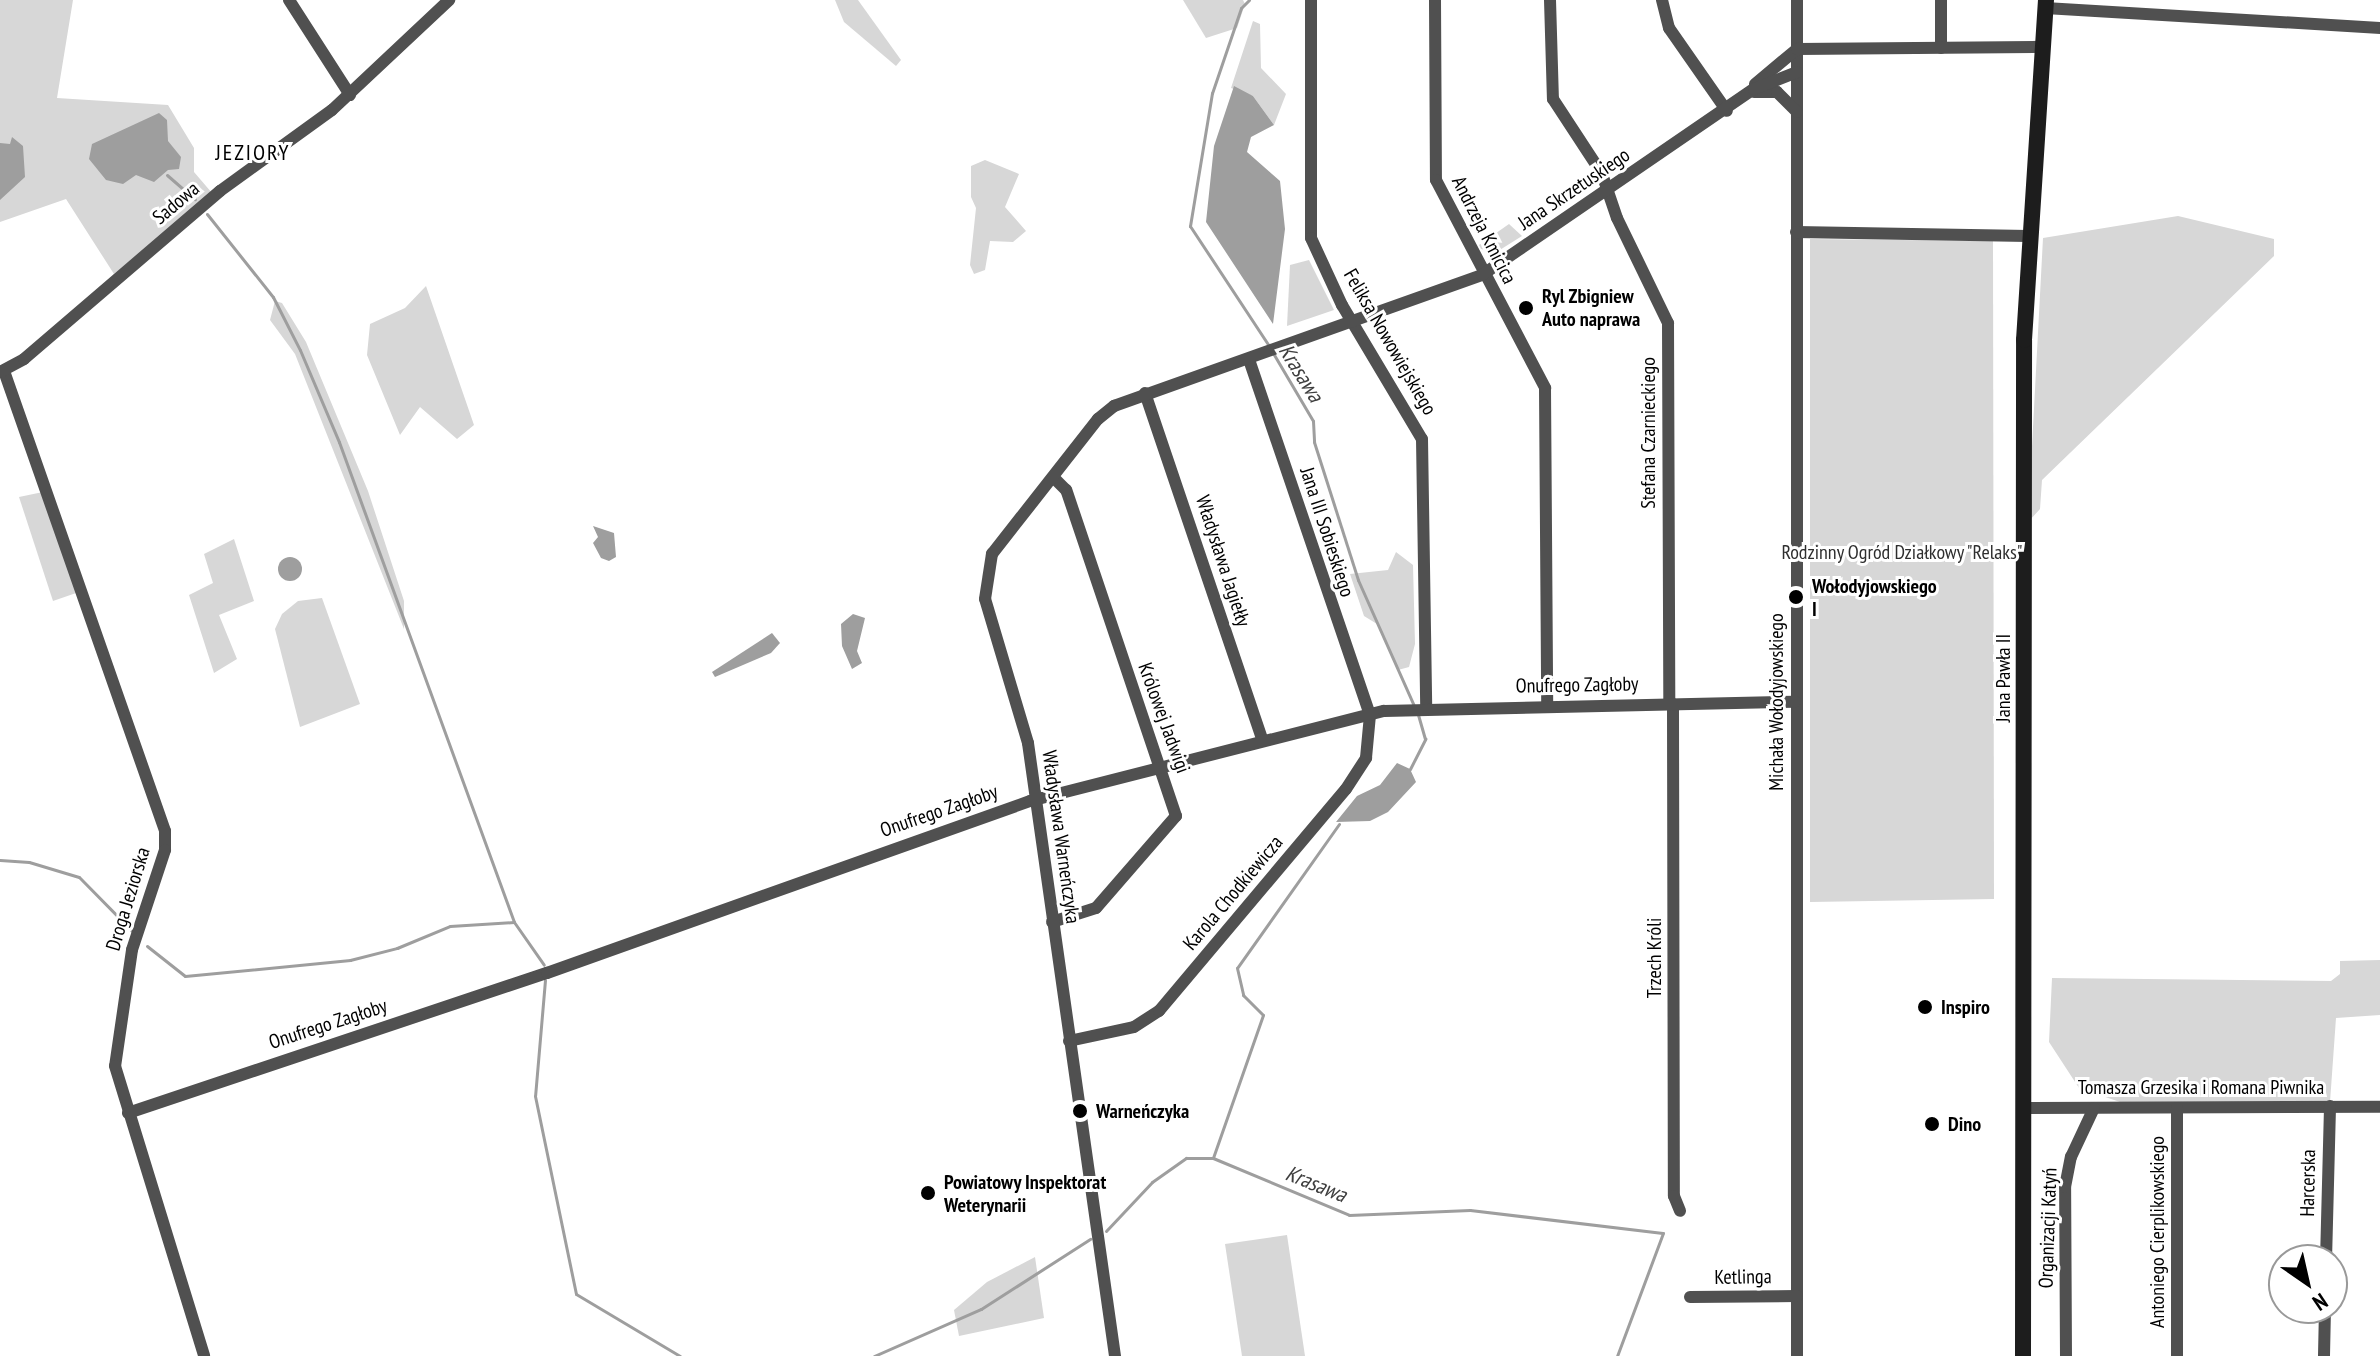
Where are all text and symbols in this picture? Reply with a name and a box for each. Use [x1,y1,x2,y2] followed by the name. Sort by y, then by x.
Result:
[215,140,291,166] district label: JEZIORY
[1514,143,1634,235] street label: Jana Skrzetuskiego
[1447,172,1521,288] street label: Andrzeja Kmicica
[148,177,204,229] street label: Sadowa
[1338,265,1442,419] street label: Feliksa Nowowiejskiego
[1542,284,1640,331] place label: Ryl Zbigniew Auto naprawa
[1517,299,1535,317] marker: Ryl Zbigniew Auto naprawa
[1273,339,1329,407] water label: Krasawa
[1636,357,1660,509] street label: Stefana Czarnieckiego
[1295,464,1359,600] street label: Jana III Sobieskiego
[1190,492,1256,630] street label: Władysława Jagiełły
[1780,540,2024,564] park label: Rodzinny Ogród Działkowy "Relaks"
[1812,574,1937,621] place label: Wołodyjowskiego I
[1787,588,1805,606] marker: Wołodyjowskiego I
[1764,613,1788,791] street label: Michała Wołodyjowskiego
[1991,634,2015,722] street label: Jana Pawła II
[1133,660,1195,776] street label: Królowej Jadwigi
[1515,672,1639,698] street label: Onufrego Zagłoby
[1037,749,1085,925] street label: Władysława Warneńczyka
[877,780,1001,842] street label: Onufrego Zagłoby
[1178,831,1288,955] street label: Karola Chodkiewicza
[101,845,155,953] street label: Droga Jeziorska
[1642,918,1666,998] street label: Trzech Króli
[266,994,390,1054] street label: Onufrego Zagłoby
[1941,995,1990,1019] place label: Inspiro
[1916,998,1934,1016] marker: Inspiro
[2078,1075,2324,1099] street label: Tomasza Grzesika i Romana Piwnika
[1096,1099,1189,1123] place label: Warneńczyka
[1071,1102,1089,1120] marker: Warneńczyka
[1948,1112,1981,1136] place label: Dino
[1923,1115,1941,1133] marker: Dino
[2145,1136,2169,1328] street label: Antoniego Cierplikowskiego
[2295,1149,2321,1217] street label: Harcerska
[1282,1160,1350,1208] water label: Krasawa
[2034,1167,2062,1289] street label: Organizacji Katyń
[944,1170,1107,1217] place label: Powiatowy Inspektorat Weterynarii
[919,1184,937,1202] marker: Powiatowy Inspektorat Weterynarii
[2268,1244,2348,1324] north arrow
[1714,1265,1772,1289] street label: Ketlinga
[2308,1287,2333,1317] text: N

